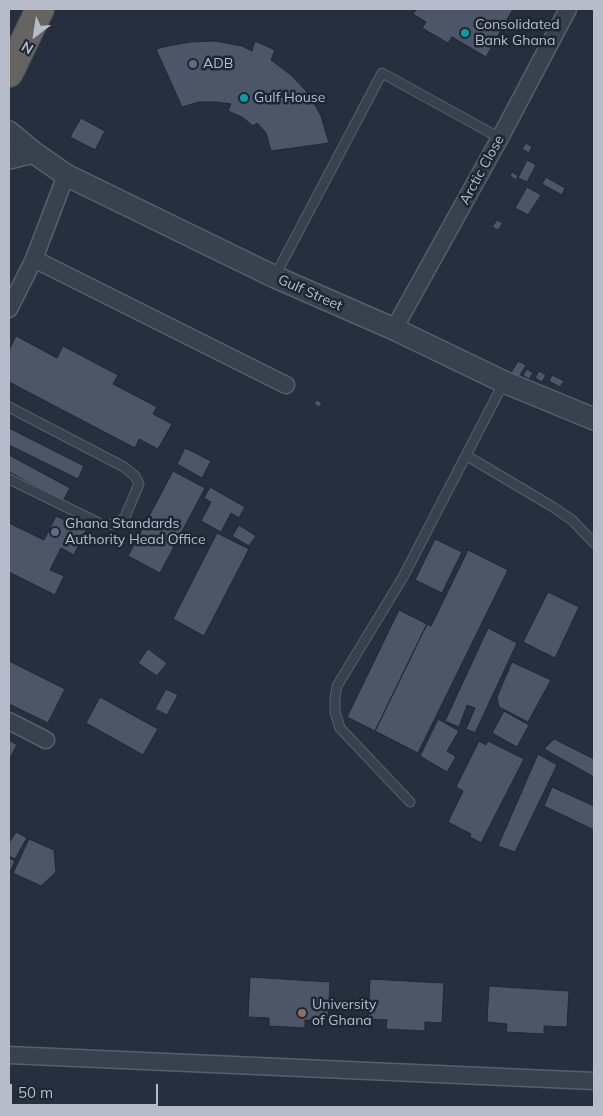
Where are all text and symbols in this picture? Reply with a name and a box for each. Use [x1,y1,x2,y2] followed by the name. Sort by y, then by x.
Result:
[10,10,60,60] north arrow
[475,17,560,49] place label: Consolidated Bank Ghana
[459,27,471,39] marker: Consolidated Bank Ghana
[18,37,36,58] text: N
[203,56,233,72] place label: ADB
[187,58,199,70] marker: ADB
[254,90,325,106] place label: Gulf House
[238,92,250,104] marker: Gulf House
[456,132,508,208] street label: Arctic Close
[275,271,345,315] street label: Gulf Street
[65,516,206,548] place label: Ghana Standards Authority Head Office
[49,526,61,538] marker: Ghana Standards Authority Head Office
[312,997,376,1030] place label: University of Ghana
[296,1007,308,1019] marker: University of Ghana
[12,1074,160,1106] scale bar
[18,1083,53,1102] text: 50 m

